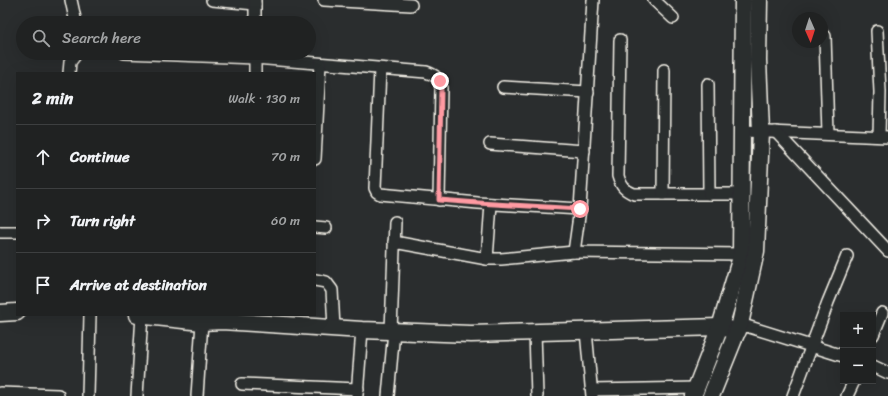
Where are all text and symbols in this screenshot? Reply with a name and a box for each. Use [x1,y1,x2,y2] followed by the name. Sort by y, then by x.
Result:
[792,12,828,48] north arrow
[16,16,316,60] search box
[62,25,141,51] text: Search here
[30,27,52,49] icon: search
[431,72,449,90] route end
[32,83,73,113] text: 2 min
[228,87,300,110] text: Walk · 130 m
[70,144,130,170] text: Continue
[271,145,300,168] text: 70 m
[32,146,54,168] icon: ahead
[571,200,589,218] route start
[70,208,135,234] text: Turn right
[271,209,300,232] text: 60 m
[32,210,54,232] icon: right
[70,272,207,298] text: Arrive at destination
[32,274,54,296] icon: arrive
[840,312,876,384] map controls
[840,312,876,348] button: +
[840,348,876,384] button: −

